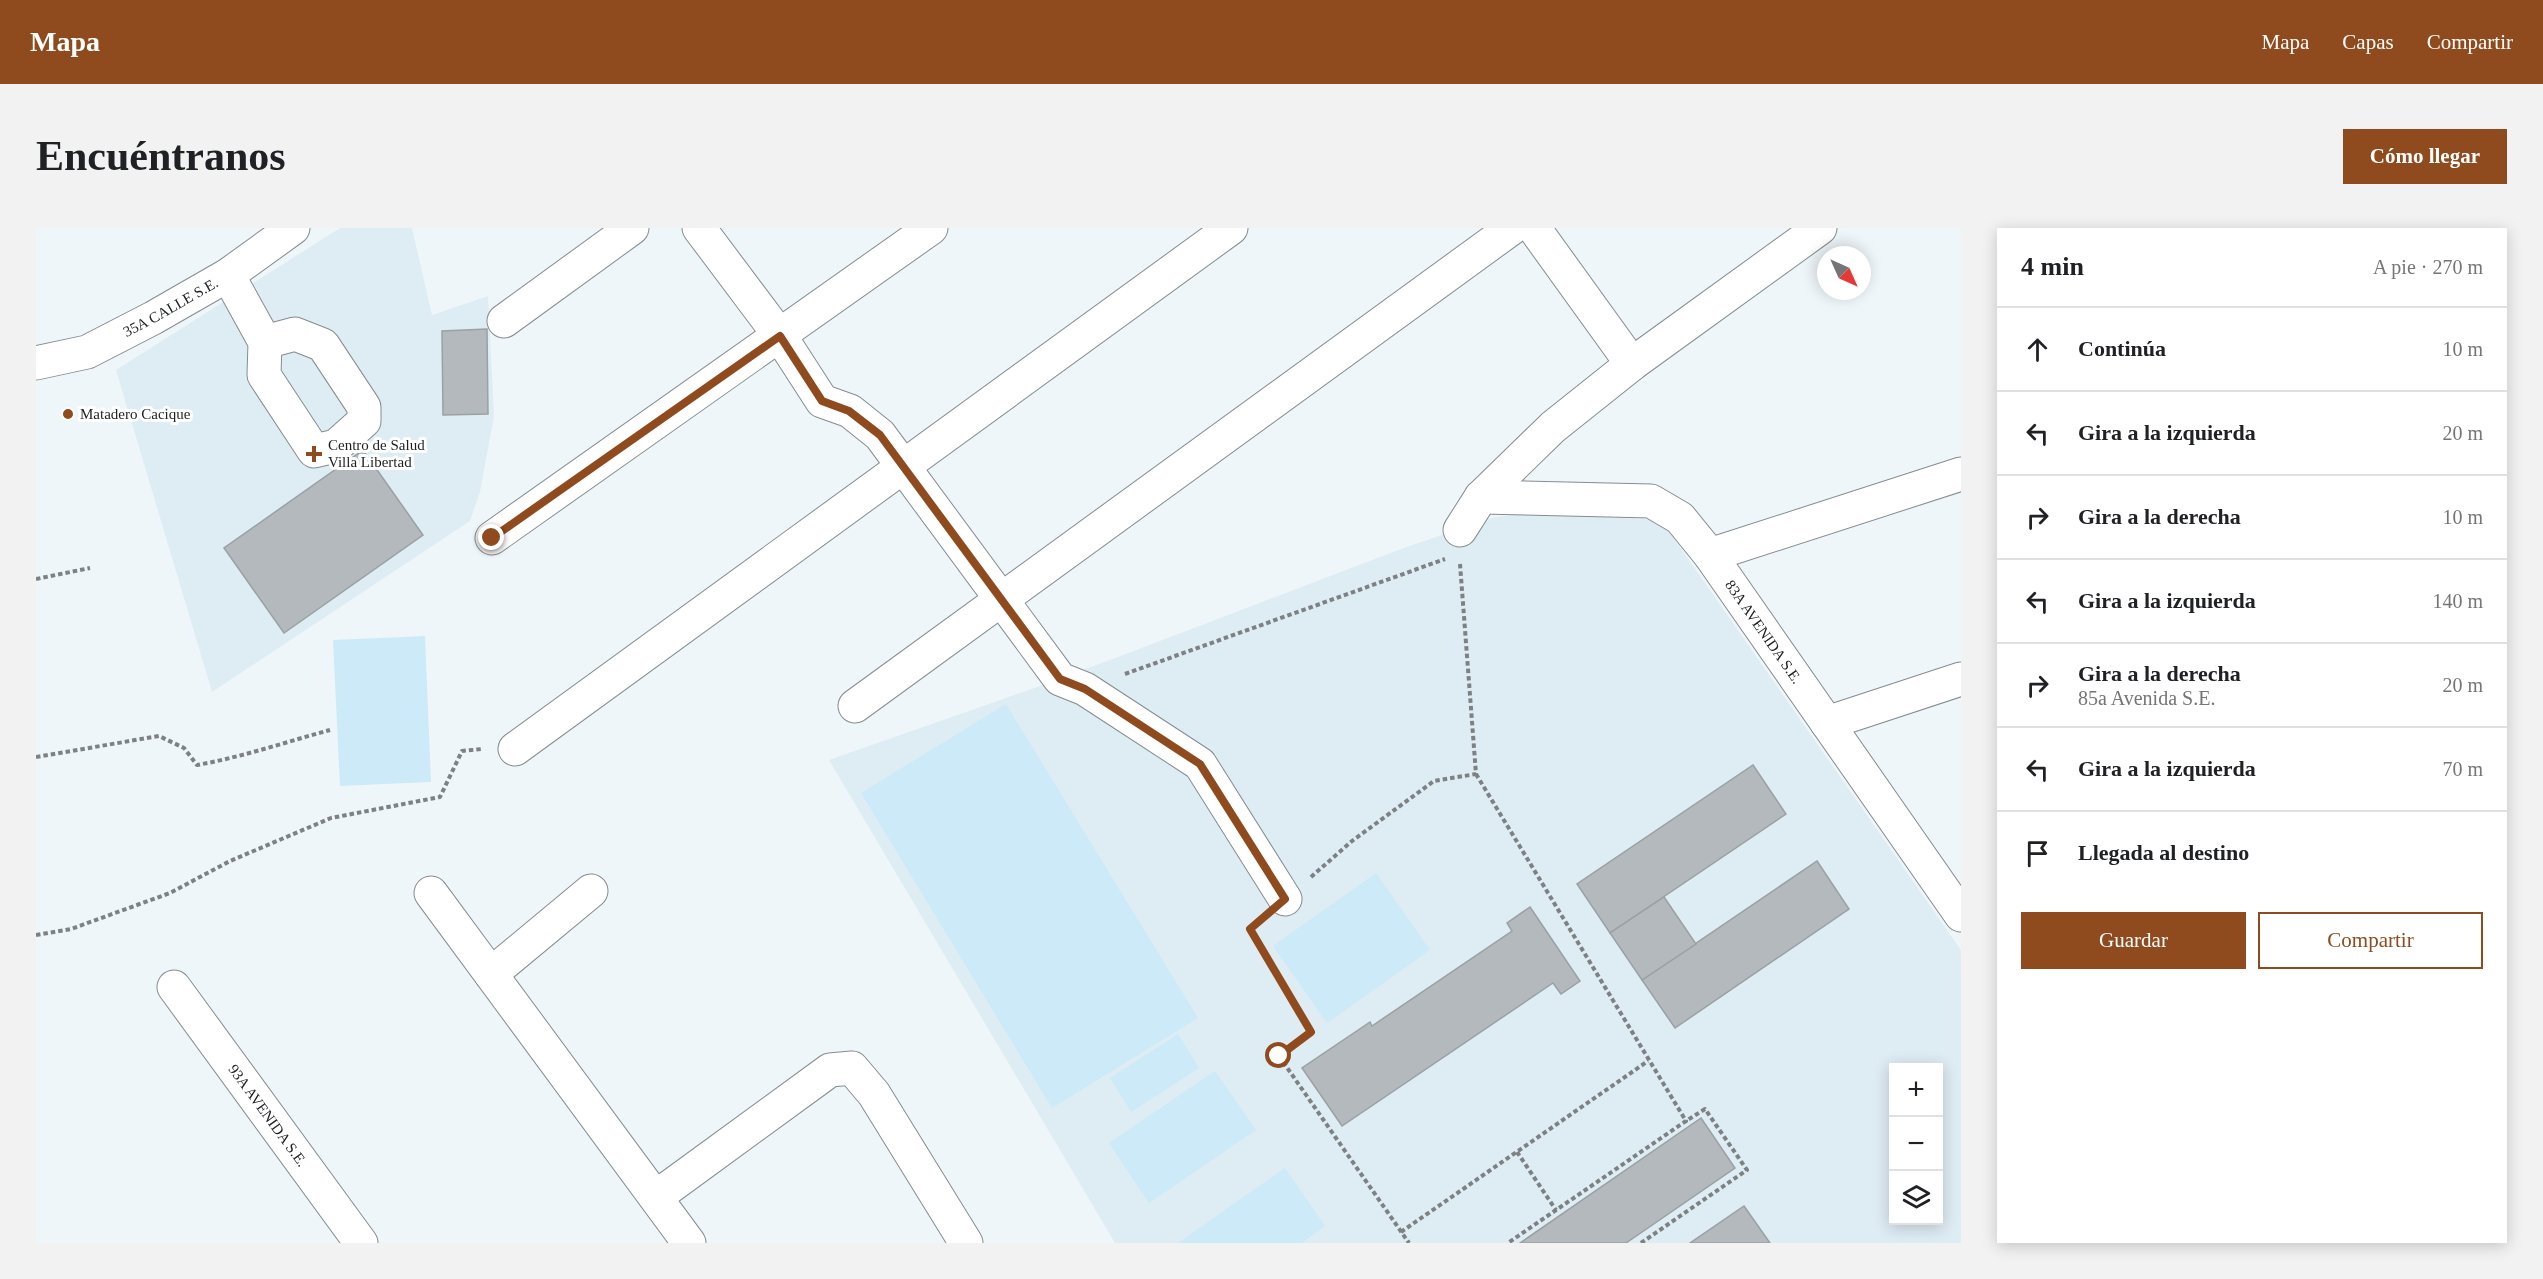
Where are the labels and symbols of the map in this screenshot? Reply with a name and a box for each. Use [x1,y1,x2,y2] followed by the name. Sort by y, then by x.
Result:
[1817,246,1871,300] north arrow
[121,274,221,340] street label: 35A CALLE S.E.
[80,406,191,422] place label: Matadero Cacique
[61,407,75,421] marker: Matadero Cacique
[328,437,425,470] place label: Centro de Salud Villa Libertad
[305,445,323,463] marker: Centro de Salud Villa Libertad
[478,524,504,550] route end
[1722,577,1805,687] street label: 83A AVENIDA S.E.
[1265,1042,1291,1068] route start
[225,1061,310,1170] street label: 93A AVENIDA S.E.

